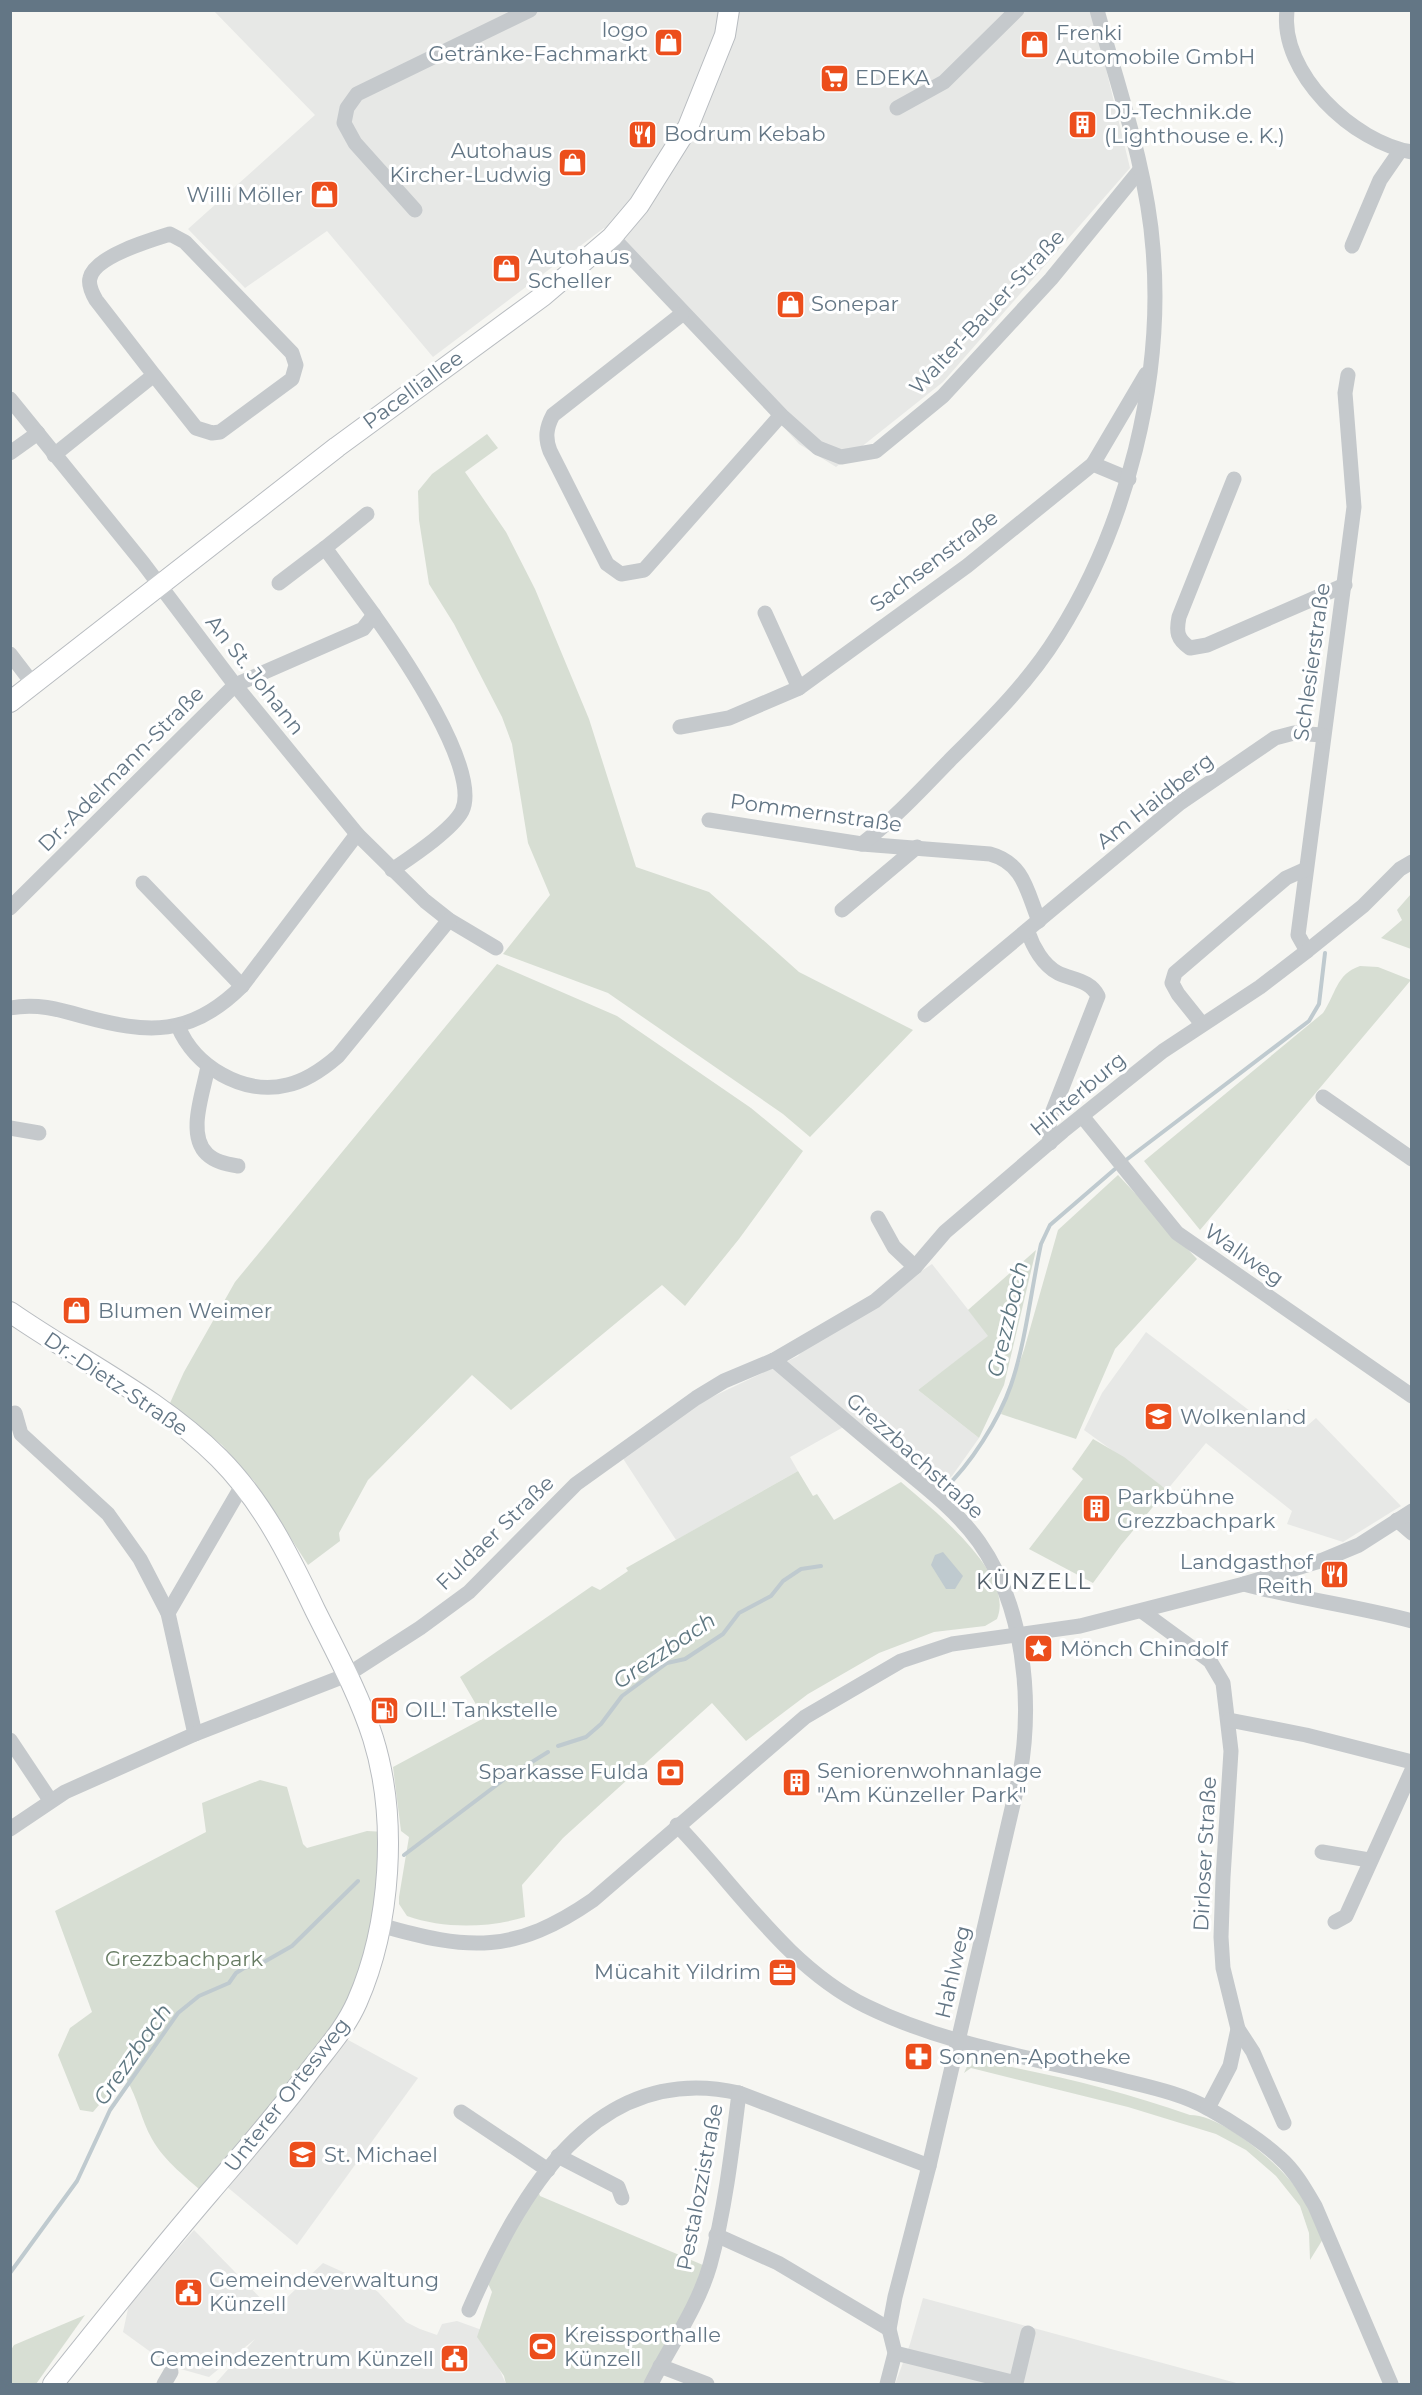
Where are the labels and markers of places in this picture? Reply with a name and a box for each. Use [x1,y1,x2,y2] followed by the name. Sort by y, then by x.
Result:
[428,17,648,66] place label: logo Getränke-Fachmarkt
[1056,20,1255,69] place label: Frenki Automobile GmbH
[653,26,685,58] shop icon: logo Getränke-Fachmarkt
[1019,29,1051,61] shop icon: Frenki Automobile GmbH
[818,62,850,94] supermarket icon: EDEKA
[855,65,931,90] place label: EDEKA
[1104,99,1285,148] place label: DJ-Technik.de (Lighthouse e. K.)
[1067,108,1099,140] building icon: DJ-Technik.de (Lighthouse e. K.)
[627,118,659,150] restaurant icon: Bodrum Kebab
[664,121,825,146] place label: Bodrum Kebab
[389,138,552,187] place label: Autohaus Kircher-Ludwig
[557,147,589,179] shop icon: Autohaus Kircher-Ludwig
[308,179,340,211] shop icon: Willi Möller
[186,182,303,207] place label: Willi Möller
[528,244,629,293] place label: Autohaus Scheller
[491,253,523,285] shop icon: Autohaus Scheller
[774,288,806,320] shop icon: Sonepar
[811,291,899,316] place label: Sonepar
[61,1295,93,1327] shop icon: Blumen Weimer
[98,1298,272,1323] place label: Blumen Weimer
[1143,1401,1175,1433] school or university icon: Wolkenland
[1180,1404,1306,1429] place label: Wolkenland
[1117,1484,1276,1533] place label: Parkbühne Grezzbachpark
[1080,1493,1112,1525] building icon: Parkbühne Grezzbachpark
[1180,1549,1314,1598] place label: Landgasthof Reith
[1318,1558,1350,1590] restaurant icon: Landgasthof Reith
[1023,1633,1055,1665] place icon: Mönch Chindolf
[1060,1636,1229,1661] place label: Mönch Chindolf
[368,1694,400,1726] fuel station icon: OIL! Tankstelle
[405,1697,558,1722] place label: OIL! Tankstelle
[654,1756,686,1788] bank icon: Sparkasse Fulda
[817,1758,1042,1807] place label: Seniorenwohnanlage "Am Künzeller Park"
[479,1759,649,1784] place label: Sparkasse Fulda
[780,1767,812,1799] building icon: Seniorenwohnanlage "Am Künzeller Park"
[766,1956,798,1988] office icon: Mücahit Yildrim
[594,1959,761,1984] place label: Mücahit Yildrim
[902,2041,934,2073] pharmacy icon: Sonnen-Apotheke
[939,2044,1131,2069] place label: Sonnen-Apotheke
[287,2139,319,2171] school or university icon: St. Michael
[324,2142,438,2167] place label: St. Michael
[209,2267,439,2316] place label: Gemeindeverwaltung Künzell
[172,2276,204,2308] public building icon: Gemeindeverwaltung Künzell
[564,2322,721,2371] place label: Kreissporthalle Künzell
[527,2331,559,2363] sports icon: Kreissporthalle Künzell
[439,2343,471,2375] public building icon: Gemeindezentrum Künzell
[150,2346,434,2371] place label: Gemeindezentrum Künzell

